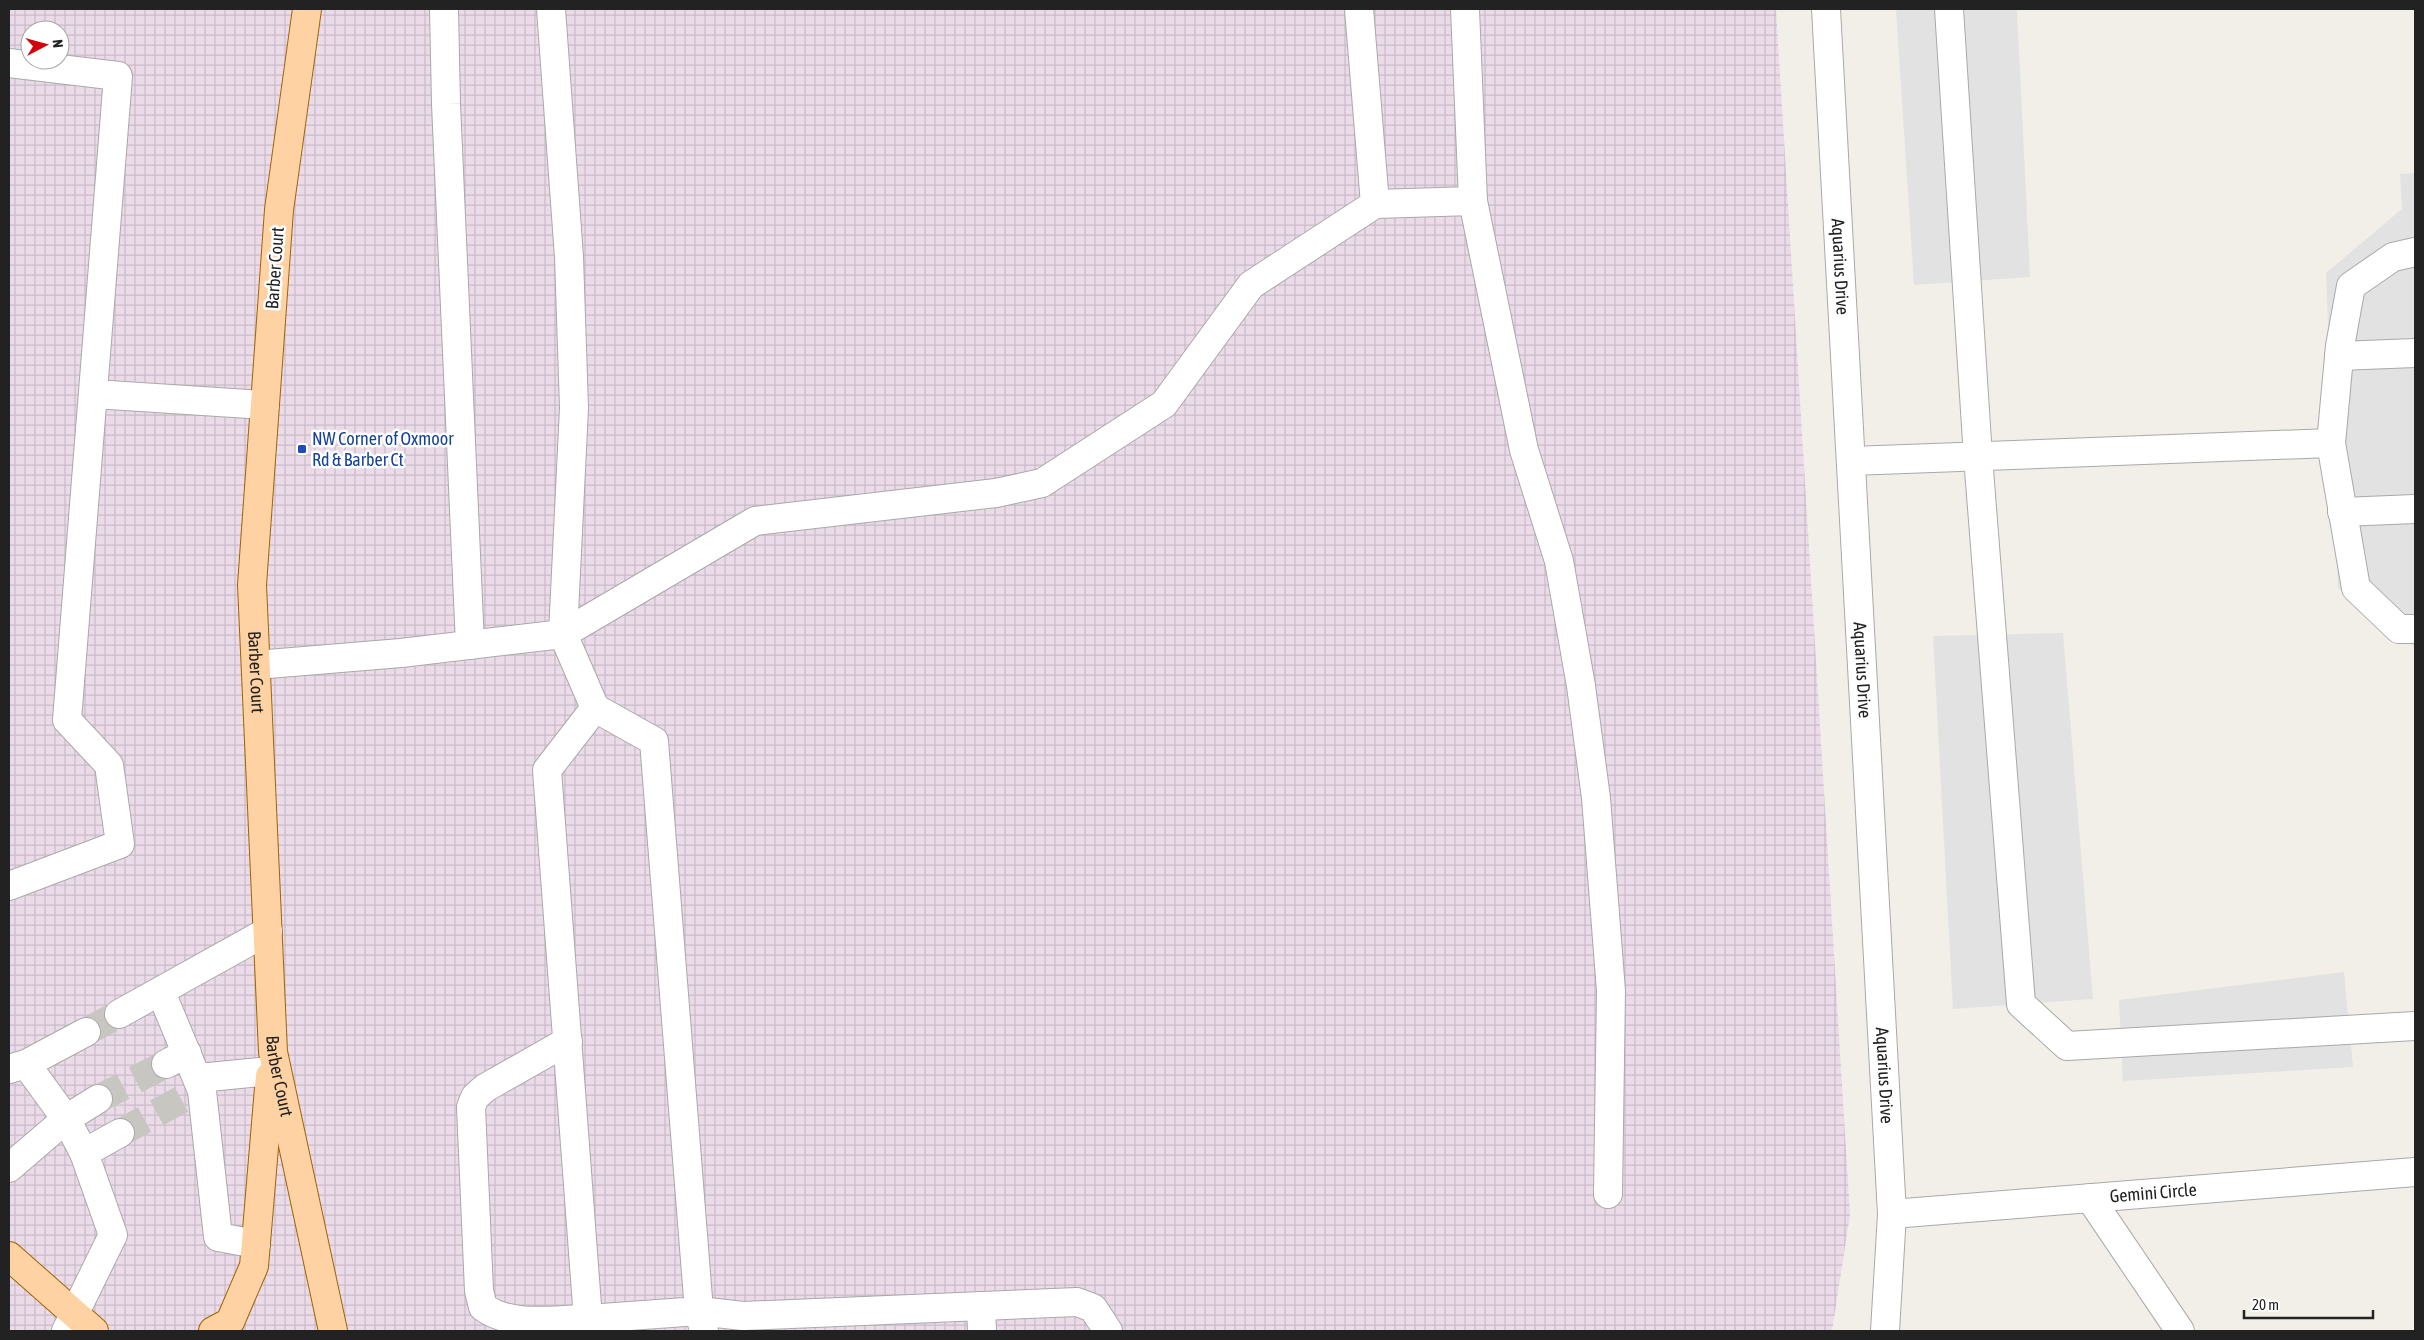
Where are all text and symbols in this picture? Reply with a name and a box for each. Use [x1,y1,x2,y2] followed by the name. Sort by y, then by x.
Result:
[20,20,70,70] north arrow
[50,39,66,49] text: N
[1827,218,1854,315] street label: Aquarius Drive
[261,226,288,310] street label: Barber Court
[312,428,454,470] place label: NW Corner of Oxmoor Rd & Barber Ct
[296,443,308,455] marker: NW Corner of Oxmoor Rd & Barber Ct
[1850,621,1876,719] street label: Aquarius Drive
[244,630,269,714] street label: Barber Court
[1872,1027,1898,1124] street label: Aquarius Drive
[262,1035,298,1118] street label: Barber Court
[2109,1179,2197,1206] street label: Gemini Circle
[2244,1288,2373,1320] scale bar
[2252,1296,2279,1313] text: 20 m

